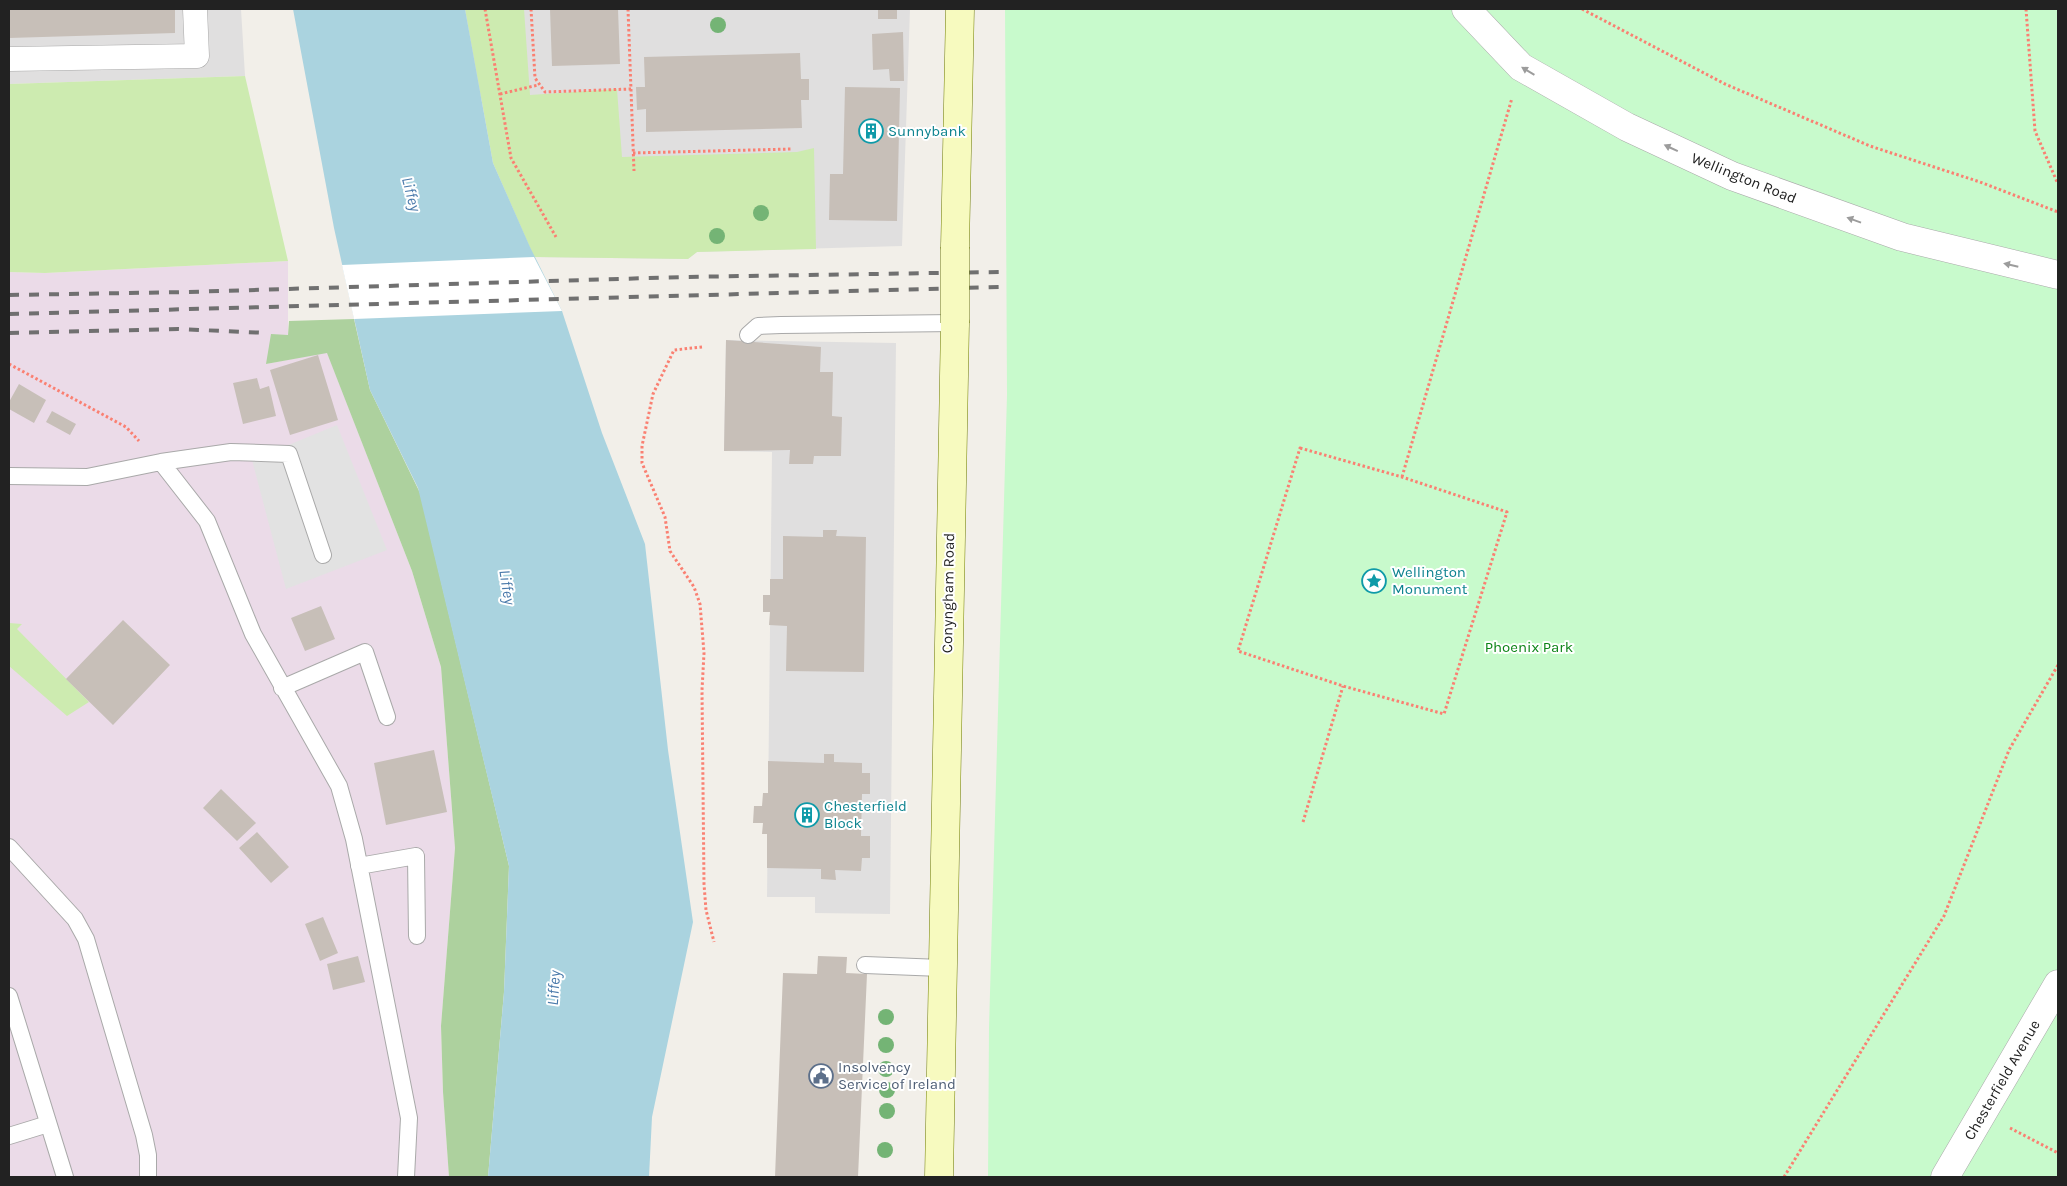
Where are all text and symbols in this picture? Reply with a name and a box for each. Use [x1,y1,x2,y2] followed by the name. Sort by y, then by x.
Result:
[1521,66,1534,75] one-way arrow
[858,118,884,144] building icon: Sunnybank
[888,122,966,140] place label: Sunnybank
[1664,143,1678,151] one-way arrow
[1689,149,1799,207] street label: Wellington Road
[398,175,426,215] water label: Liffey
[1847,216,1862,223] one-way arrow
[2003,261,2018,269] one-way arrow
[938,533,958,653] street label: Conyngham Road
[1392,563,1468,598] place label: Wellington Monument
[495,568,520,607] water label: Liffey
[1361,568,1387,594] place icon: Wellington Monument
[1485,638,1573,656] park label: Phoenix Park
[824,797,907,832] place label: Chesterfield Block
[794,802,820,828] building icon: Chesterfield Block
[543,969,564,1006] water label: Liffey
[1960,1017,2044,1143] street label: Chesterfield Avenue
[838,1058,956,1093] place label: Insolvency Service of Ireland
[808,1063,834,1089] public building icon: Insolvency Service of Ireland

